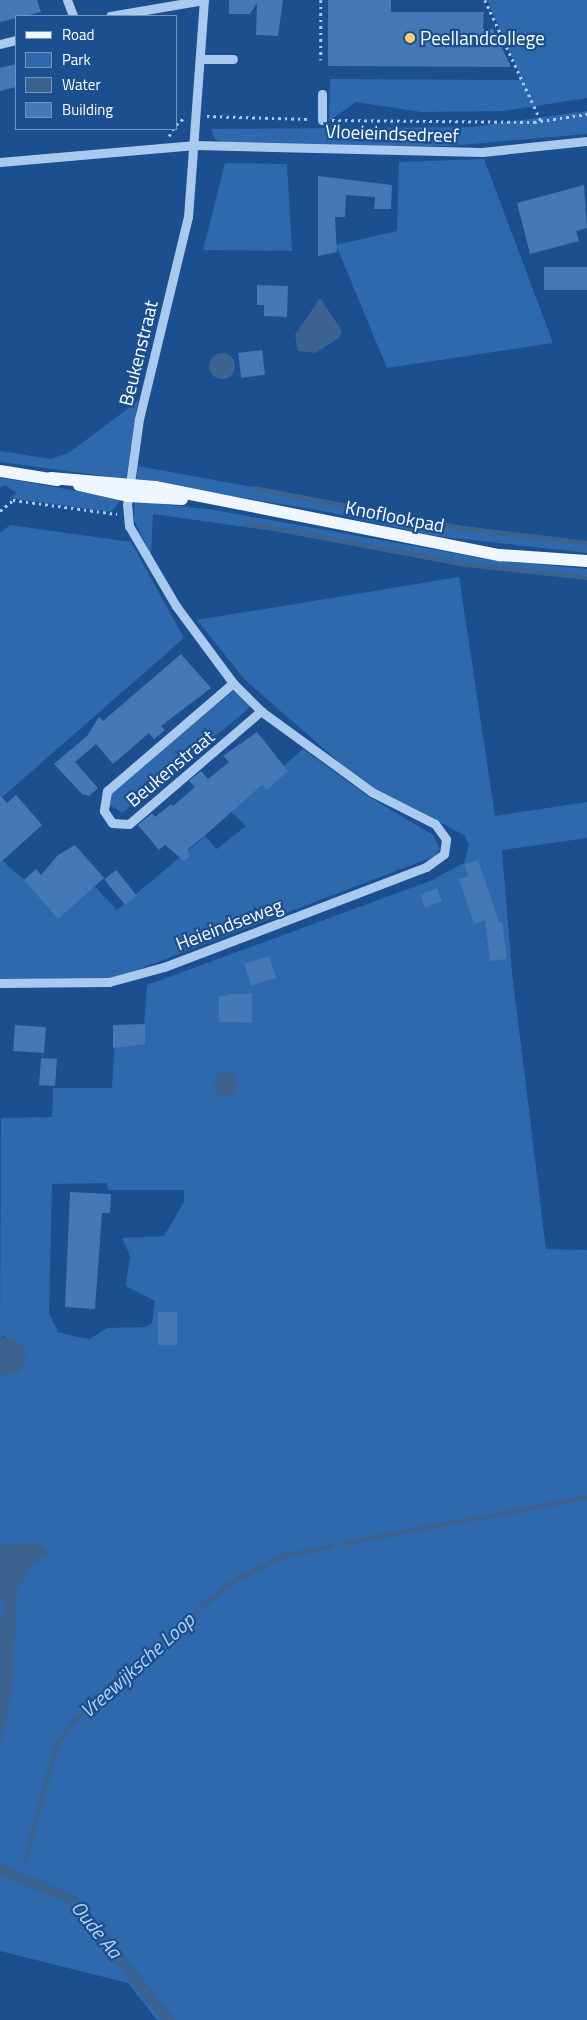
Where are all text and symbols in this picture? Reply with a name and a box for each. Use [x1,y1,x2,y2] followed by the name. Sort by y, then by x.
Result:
[15,15,178,130] legend
[62,23,94,46] text: Road
[420,27,545,49] place label: Peellandcollege
[404,32,416,44] marker: Peellandcollege
[62,48,91,71] text: Park
[62,73,101,96] text: Water
[62,98,113,121] text: Building
[325,119,459,147] street label: Vloeieindsedreef
[114,298,162,408] street label: Beukenstraat
[344,495,446,537] street label: Knoflookpad
[121,725,219,811] street label: Beukenstraat
[172,893,286,955] street label: Heieindseweg
[75,1608,199,1722] water label: Vreewijksche Loop
[67,1895,127,1963] water label: Oude Aa

